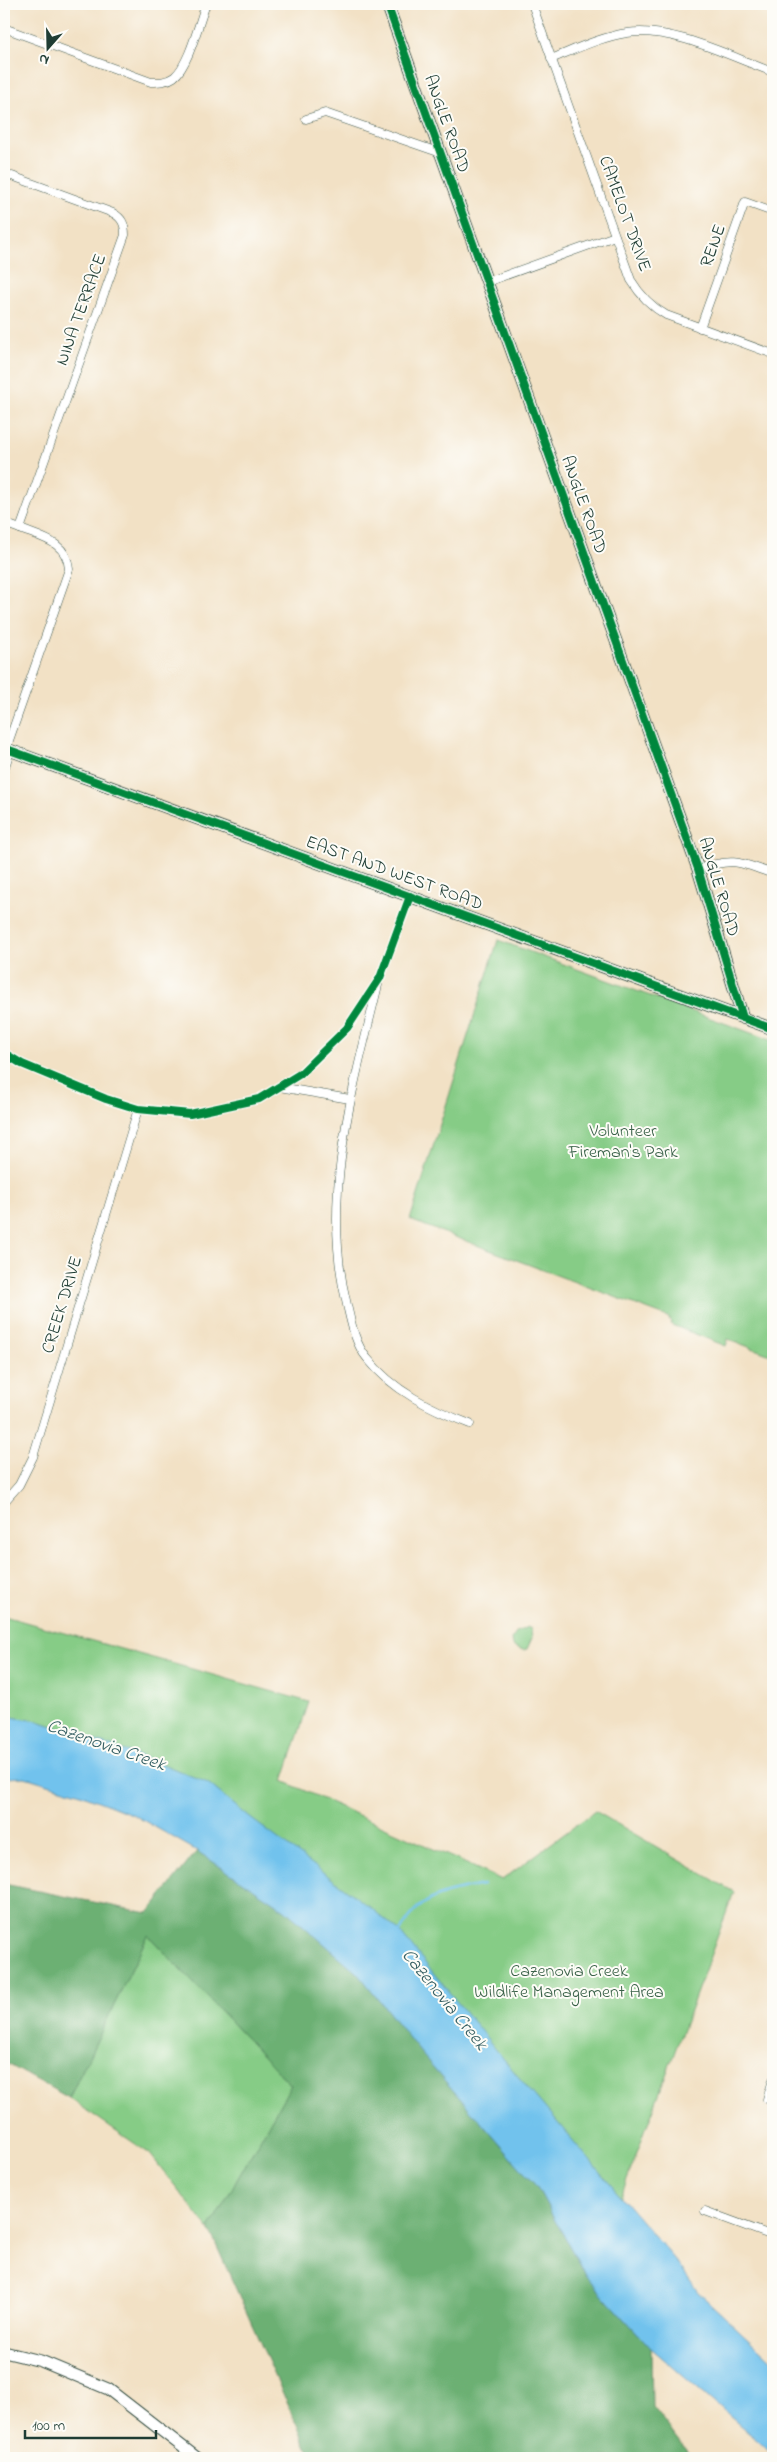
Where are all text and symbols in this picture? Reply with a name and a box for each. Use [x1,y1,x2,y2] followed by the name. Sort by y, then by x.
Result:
[22,22,72,72] north arrow
[36,47,52,70] text: N
[416,71,476,177] street label: ANGLE ROAD
[591,152,657,276] street label: CAMELOT DRIVE
[694,221,734,271] street label: RENE
[50,250,114,369] street label: NINA TERRACE
[553,452,613,558] street label: ANGLE ROAD
[302,830,486,918] street label: EAST AND WEST ROAD
[691,834,745,940] street label: ANGLE ROAD
[567,1119,678,1166] park label: Volunteer Fireman's Park
[36,1253,90,1357] street label: CREEK DRIVE
[43,1713,170,1779] water label: Cazenovia Creek
[395,1943,494,2057] water label: Cazenovia Creek
[474,1959,664,2007] park label: Cazenovia Creek Wildlife Management Area
[25,2407,156,2439] scale bar
[32,2415,65,2437] text: 100 m

